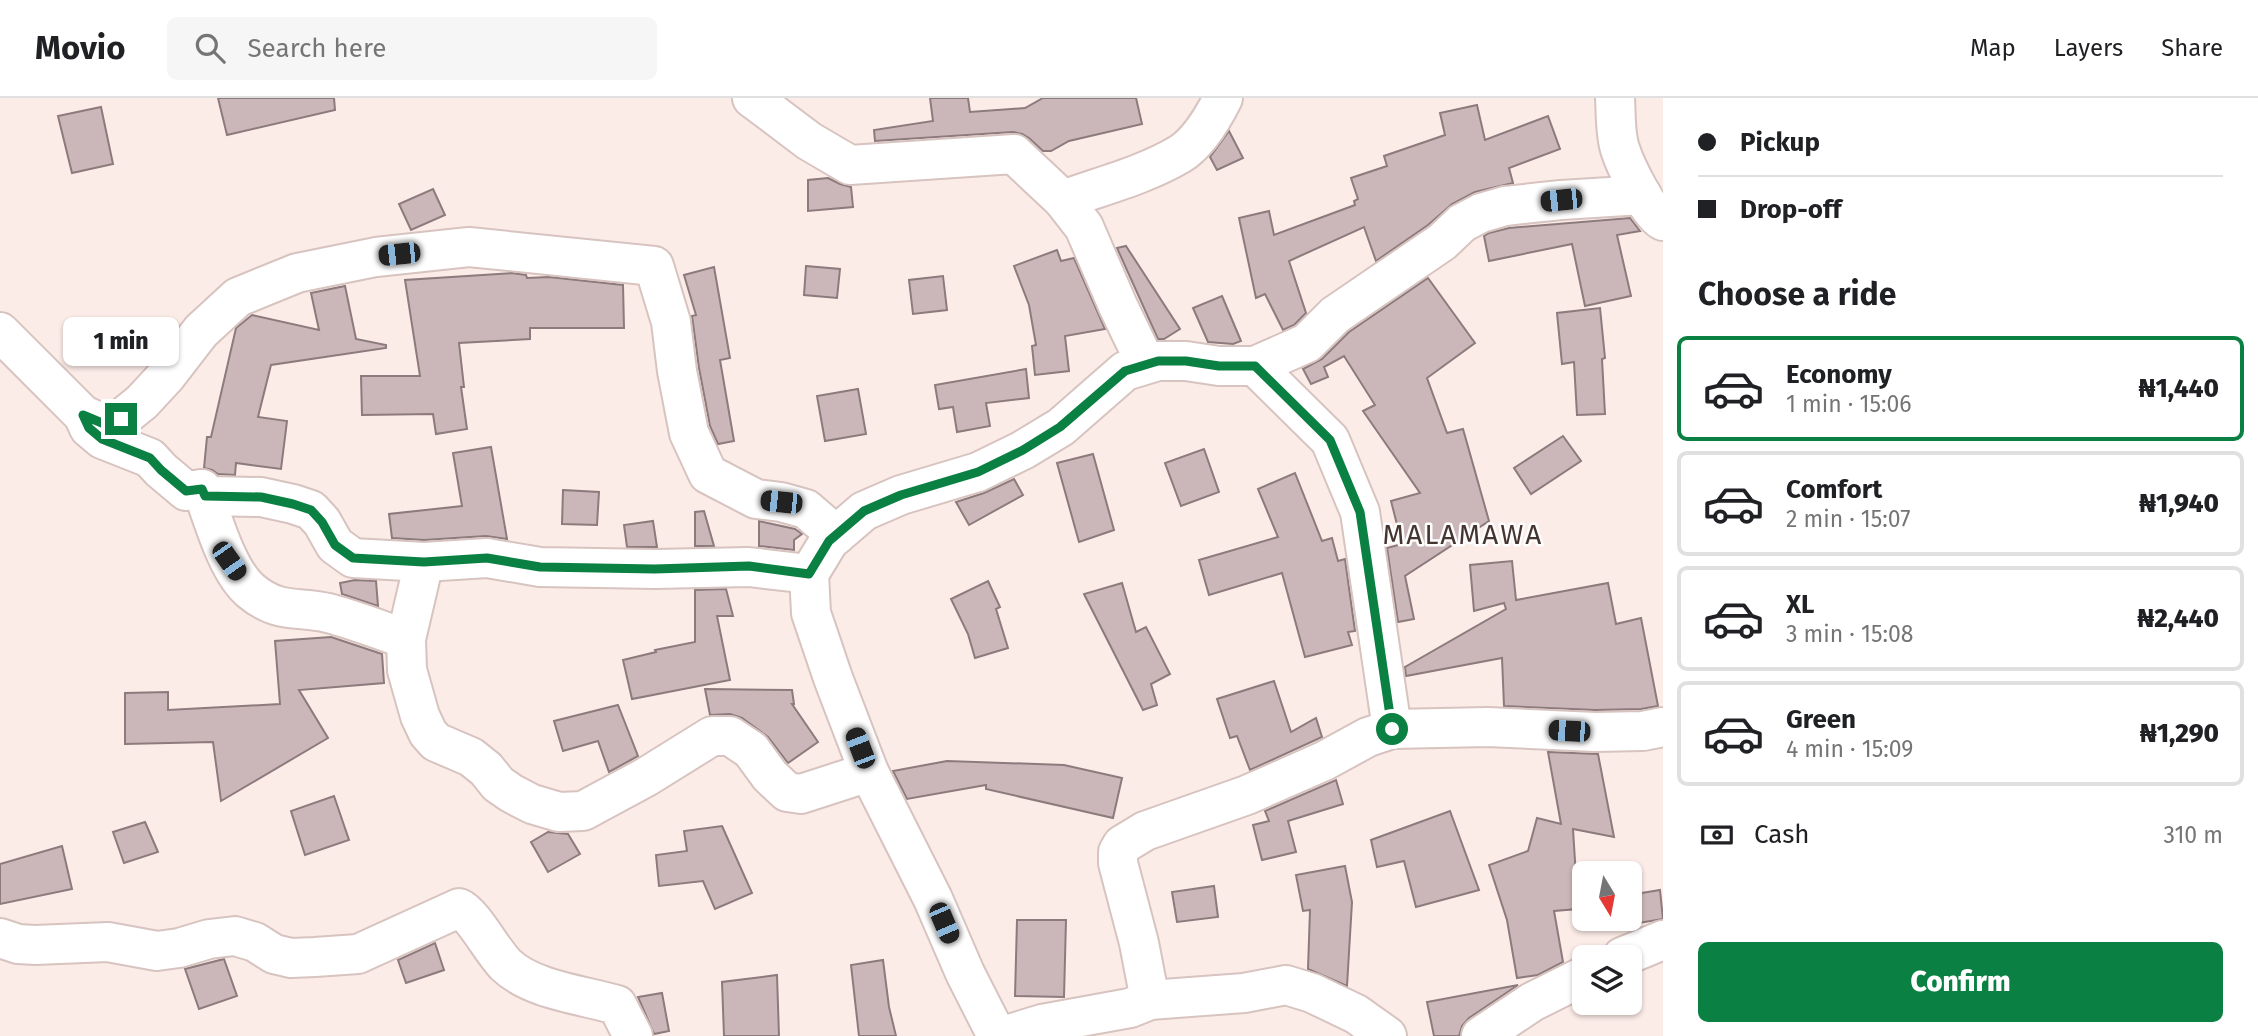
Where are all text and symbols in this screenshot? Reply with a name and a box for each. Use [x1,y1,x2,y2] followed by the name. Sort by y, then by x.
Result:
[167,17,657,80] search box
[35,28,125,68] text: Movio
[191,29,229,67] icon: search
[247,33,386,64] text: Search here
[1970,34,2016,62] text: Map
[2054,34,2123,62] text: Layers
[2161,34,2223,62] text: Share
[1740,127,1820,158] text: Pickup
[1540,187,1583,213] car
[1740,194,1842,225] text: Drop-off
[378,241,421,267] car
[1698,275,1896,313] text: Choose a ride
[63,317,179,366] callout: 1 min
[93,327,149,355] text: 1 min
[1702,357,1765,420] icon: car
[1786,359,1892,390] text: Economy
[2139,373,2219,404] text: ₦1,440
[1786,390,1912,418] text: 1 min · 15:06
[105,403,137,435] route end
[1702,472,1765,535] icon: car
[1786,474,1882,505] text: Comfort
[2139,488,2219,519] text: ₦1,940
[760,489,803,515] car
[1786,505,1910,533] text: 2 min · 15:07
[1383,518,1543,551] district label: MALAMAWA
[209,538,250,584] car
[1702,587,1765,650] icon: car
[1786,589,1814,620] text: XL
[2137,603,2219,634] text: ₦2,440
[1786,620,1913,648] text: 3 min · 15:08
[1702,702,1765,765] icon: car
[1786,704,1856,735] text: Green
[1376,713,1408,745] route start
[2140,718,2219,749] text: ₦1,290
[1548,719,1591,743] car
[843,725,878,771] car
[1786,735,1913,763] text: 4 min · 15:09
[1698,816,1736,854] icon: cash
[1754,819,1810,850] text: Cash
[2163,821,2223,849] text: 310 m
[1572,861,1642,931] north arrow
[1572,861,1642,1015] map controls
[927,900,962,946] car
[1698,942,2223,1022] button: Confirm
[1572,945,1642,1015] button: layers

